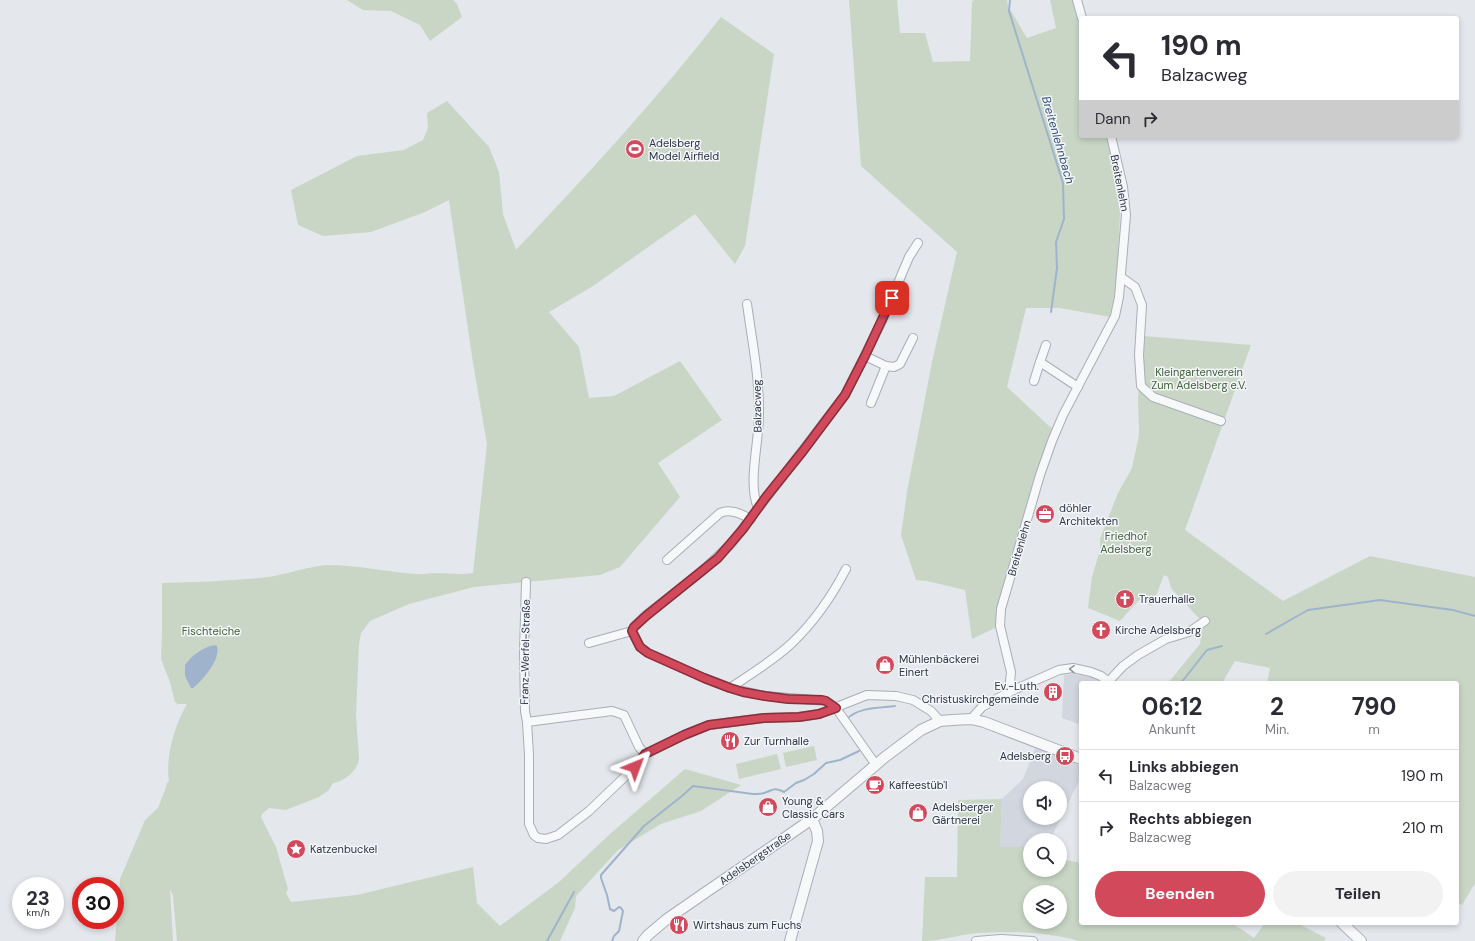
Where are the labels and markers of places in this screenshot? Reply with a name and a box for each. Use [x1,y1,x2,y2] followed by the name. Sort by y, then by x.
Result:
[649,136,719,163] place label: Adelsberg Model Airfield
[624,138,646,160] sports icon: Adelsberg Model Airfield
[875,281,909,315] pin
[1059,501,1118,528] place label: döhler Architekten
[1034,503,1056,525] office icon: döhler Architekten
[1114,588,1136,610] church icon: Trauerhalle
[1139,592,1195,606] place label: Trauerhalle
[1090,619,1112,641] church icon: Kirche Adelsberg
[1115,623,1201,637] place label: Kirche Adelsberg
[899,652,979,679] place label: Mühlenbäckerei Einert
[874,654,896,676] shop icon: Mühlenbäckerei Einert
[922,679,1039,706] place label: Ev.-Luth. Christuskirchgemeinde
[1042,681,1064,703] building icon: Ev.-Luth. Christuskirchgemeinde
[719,730,741,752] restaurant icon: Zur Turnhalle
[744,734,809,748] place label: Zur Turnhalle
[1054,745,1076,767] bus stop icon: Adelsberg
[1000,749,1051,763] place label: Adelsberg
[864,774,886,796] cafe icon: Kaffeestüb'l
[889,778,947,792] place label: Kaffeestüb'l
[782,794,845,821] place label: Young & Classic Cars
[757,796,779,818] shop icon: Young & Classic Cars
[932,800,993,827] place label: Adelsberger Gärtnerei
[907,802,929,824] shop icon: Adelsberger Gärtnerei
[285,838,307,860] place icon: Katzenbuckel
[310,842,377,856] place label: Katzenbuckel
[668,914,690,936] restaurant icon: Wirtshaus zum Fuchs
[693,918,802,932] place label: Wirtshaus zum Fuchs

